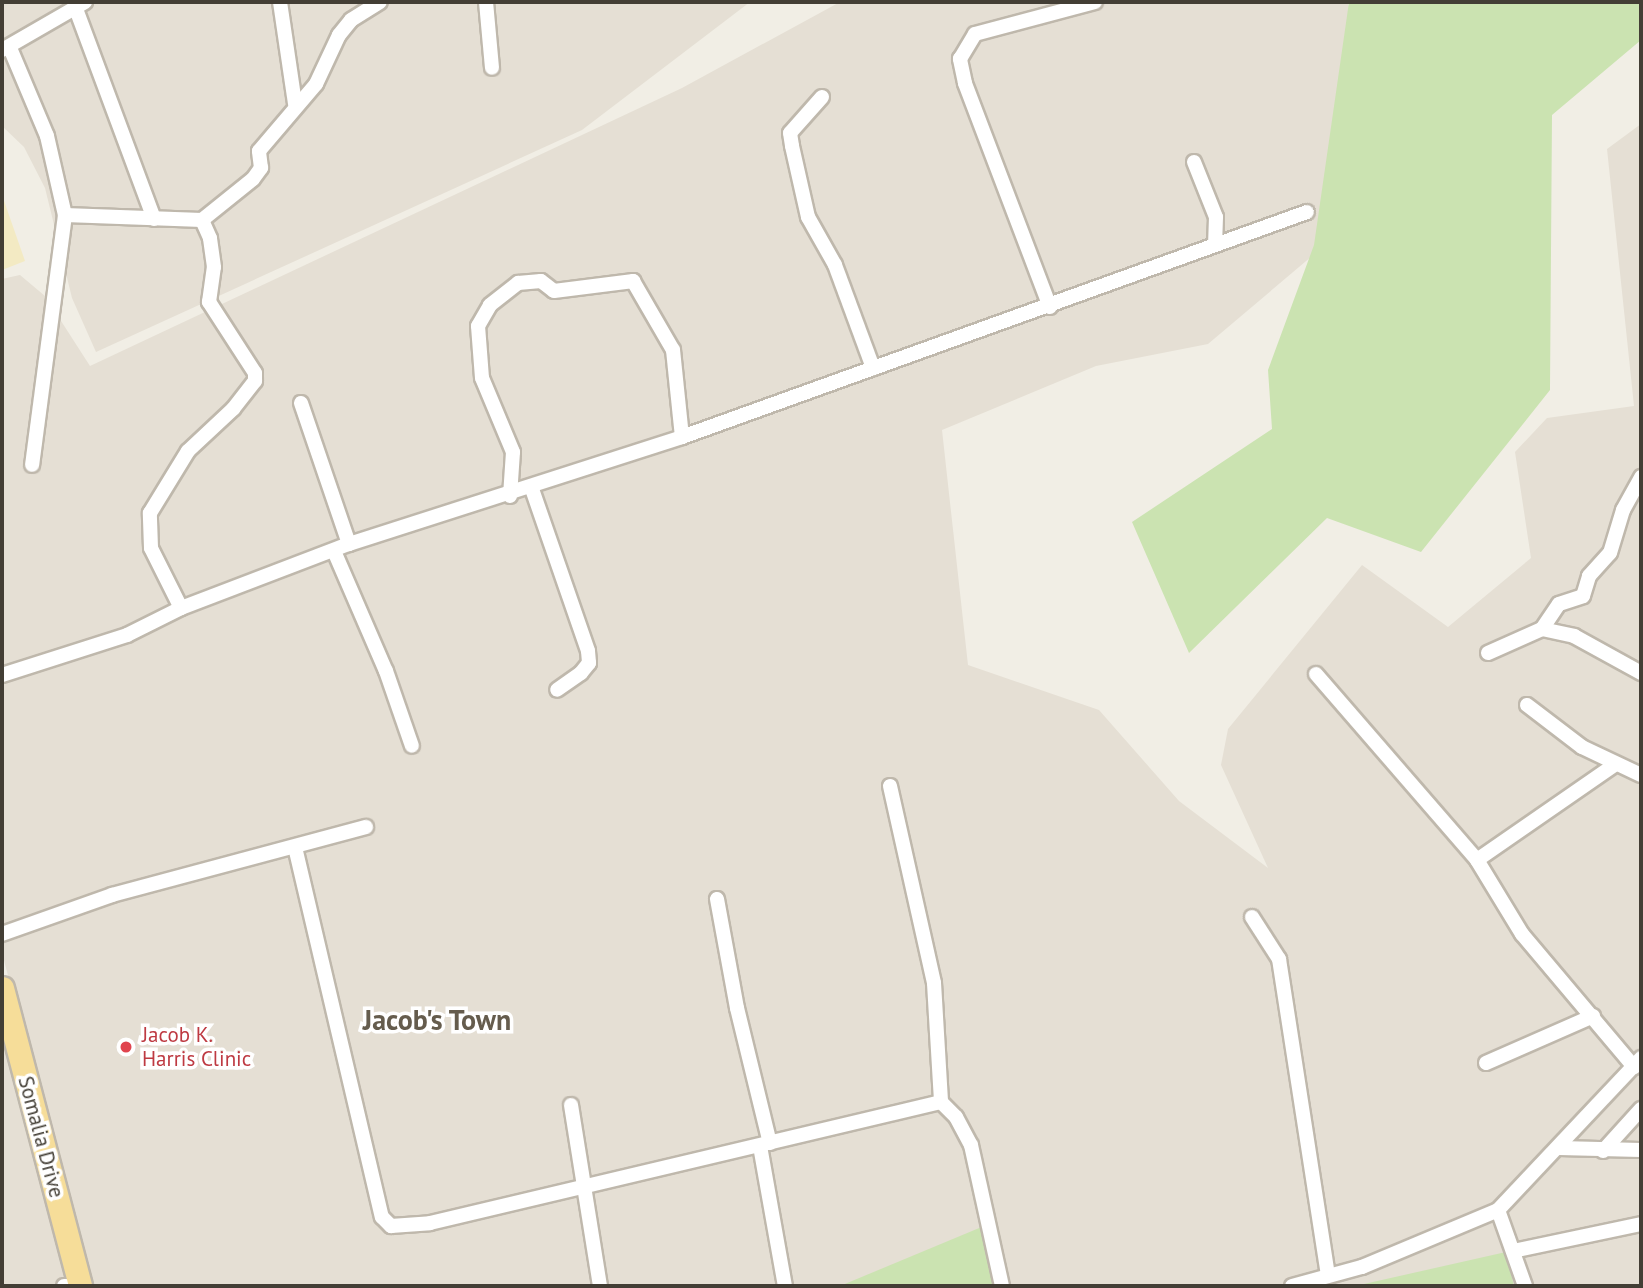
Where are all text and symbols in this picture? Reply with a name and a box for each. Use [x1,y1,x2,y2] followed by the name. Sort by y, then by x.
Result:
[362,1003,512,1037] district label: Jacob's Town
[142,1022,251,1072] place label: Jacob K. Harris Clinic
[116,1037,136,1057] marker: Jacob K. Harris Clinic
[13,1074,69,1200] street label: Somalia Drive

